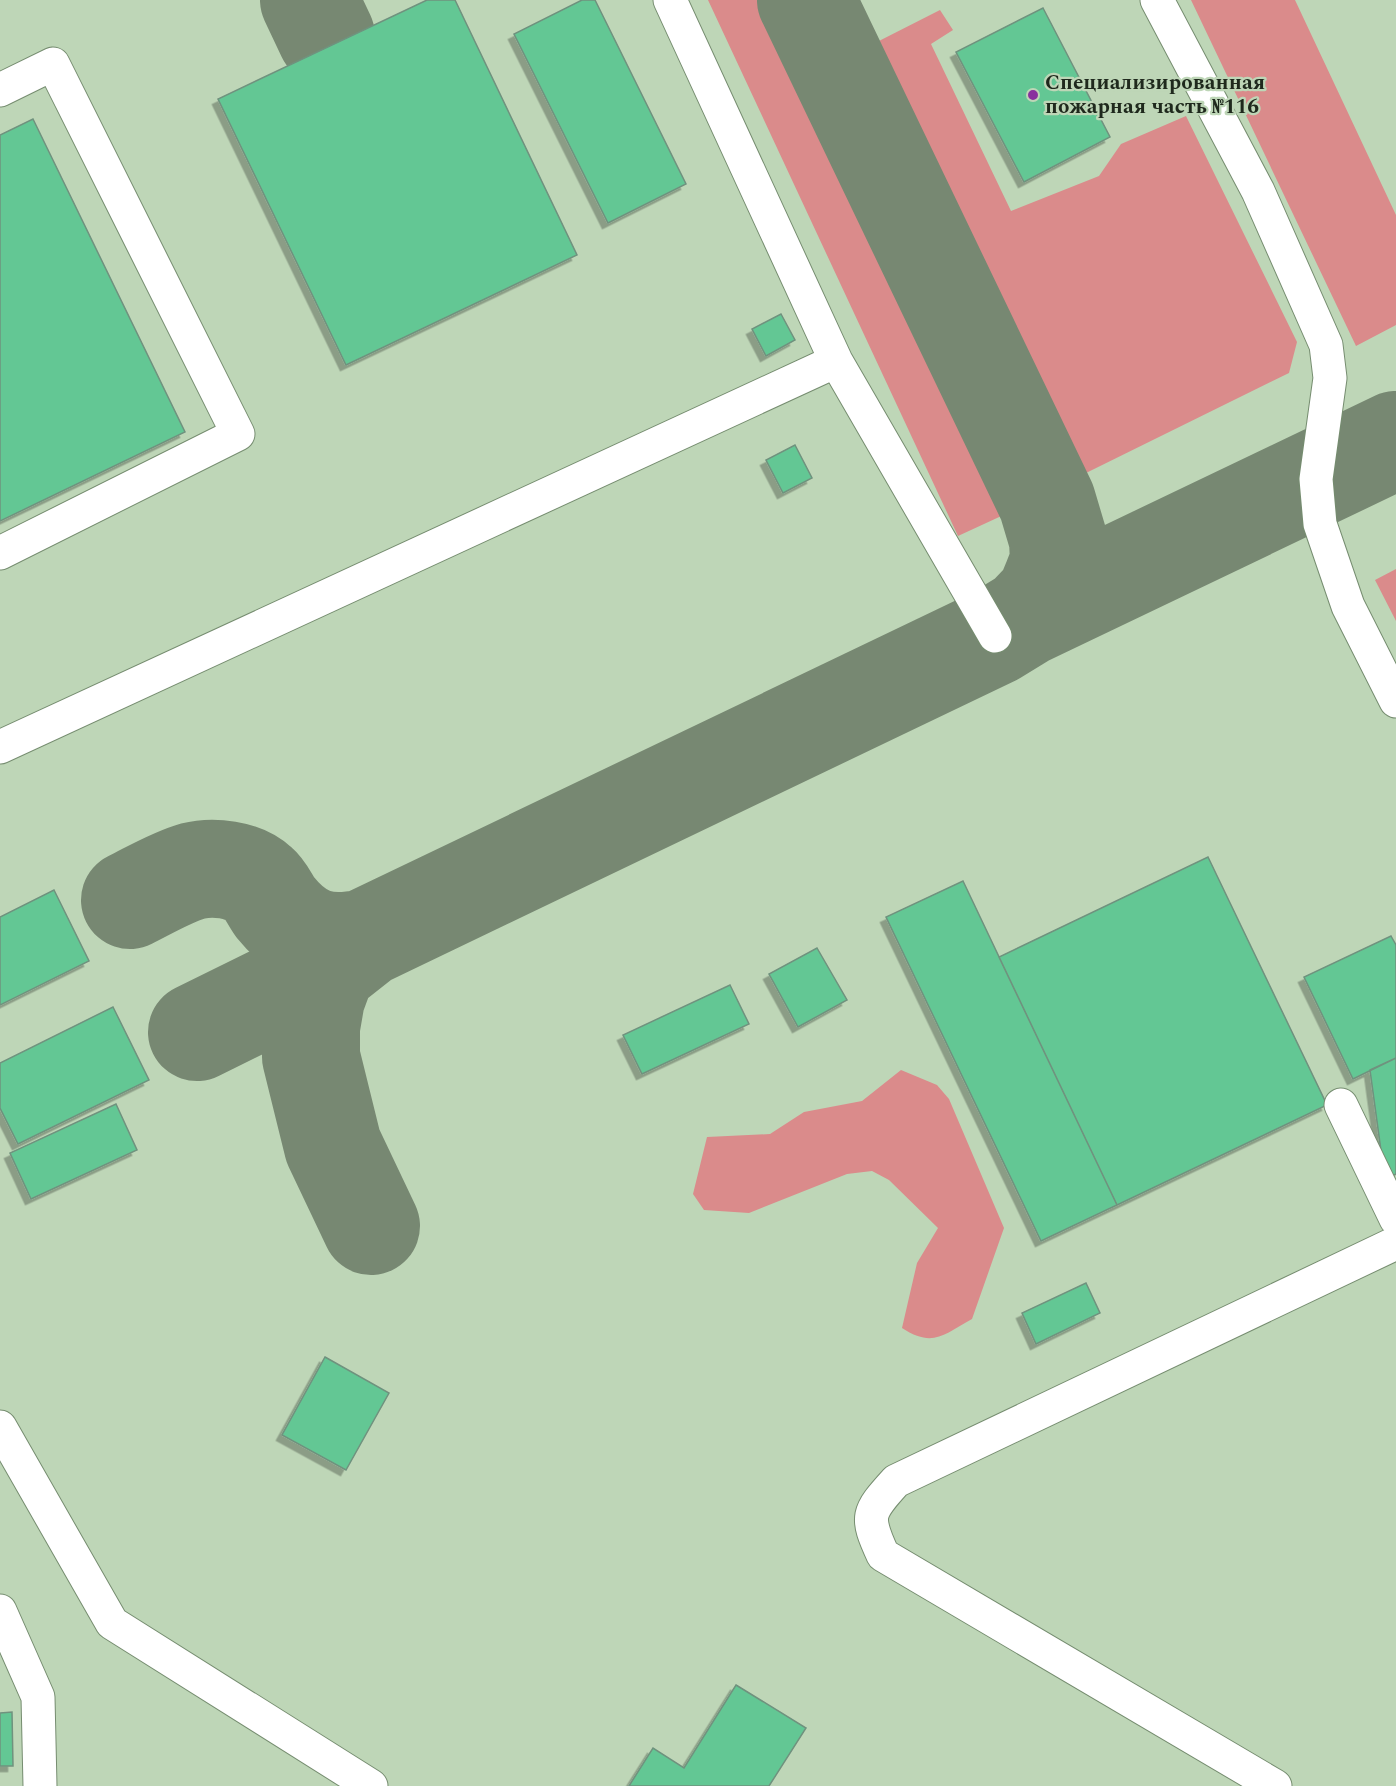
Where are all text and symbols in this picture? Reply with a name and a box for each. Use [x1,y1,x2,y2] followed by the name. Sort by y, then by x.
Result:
[1045,67,1265,123] place label: Специализированная пожарная часть №116
[1026,88,1040,102] marker: Специализированная пожарная часть №116

